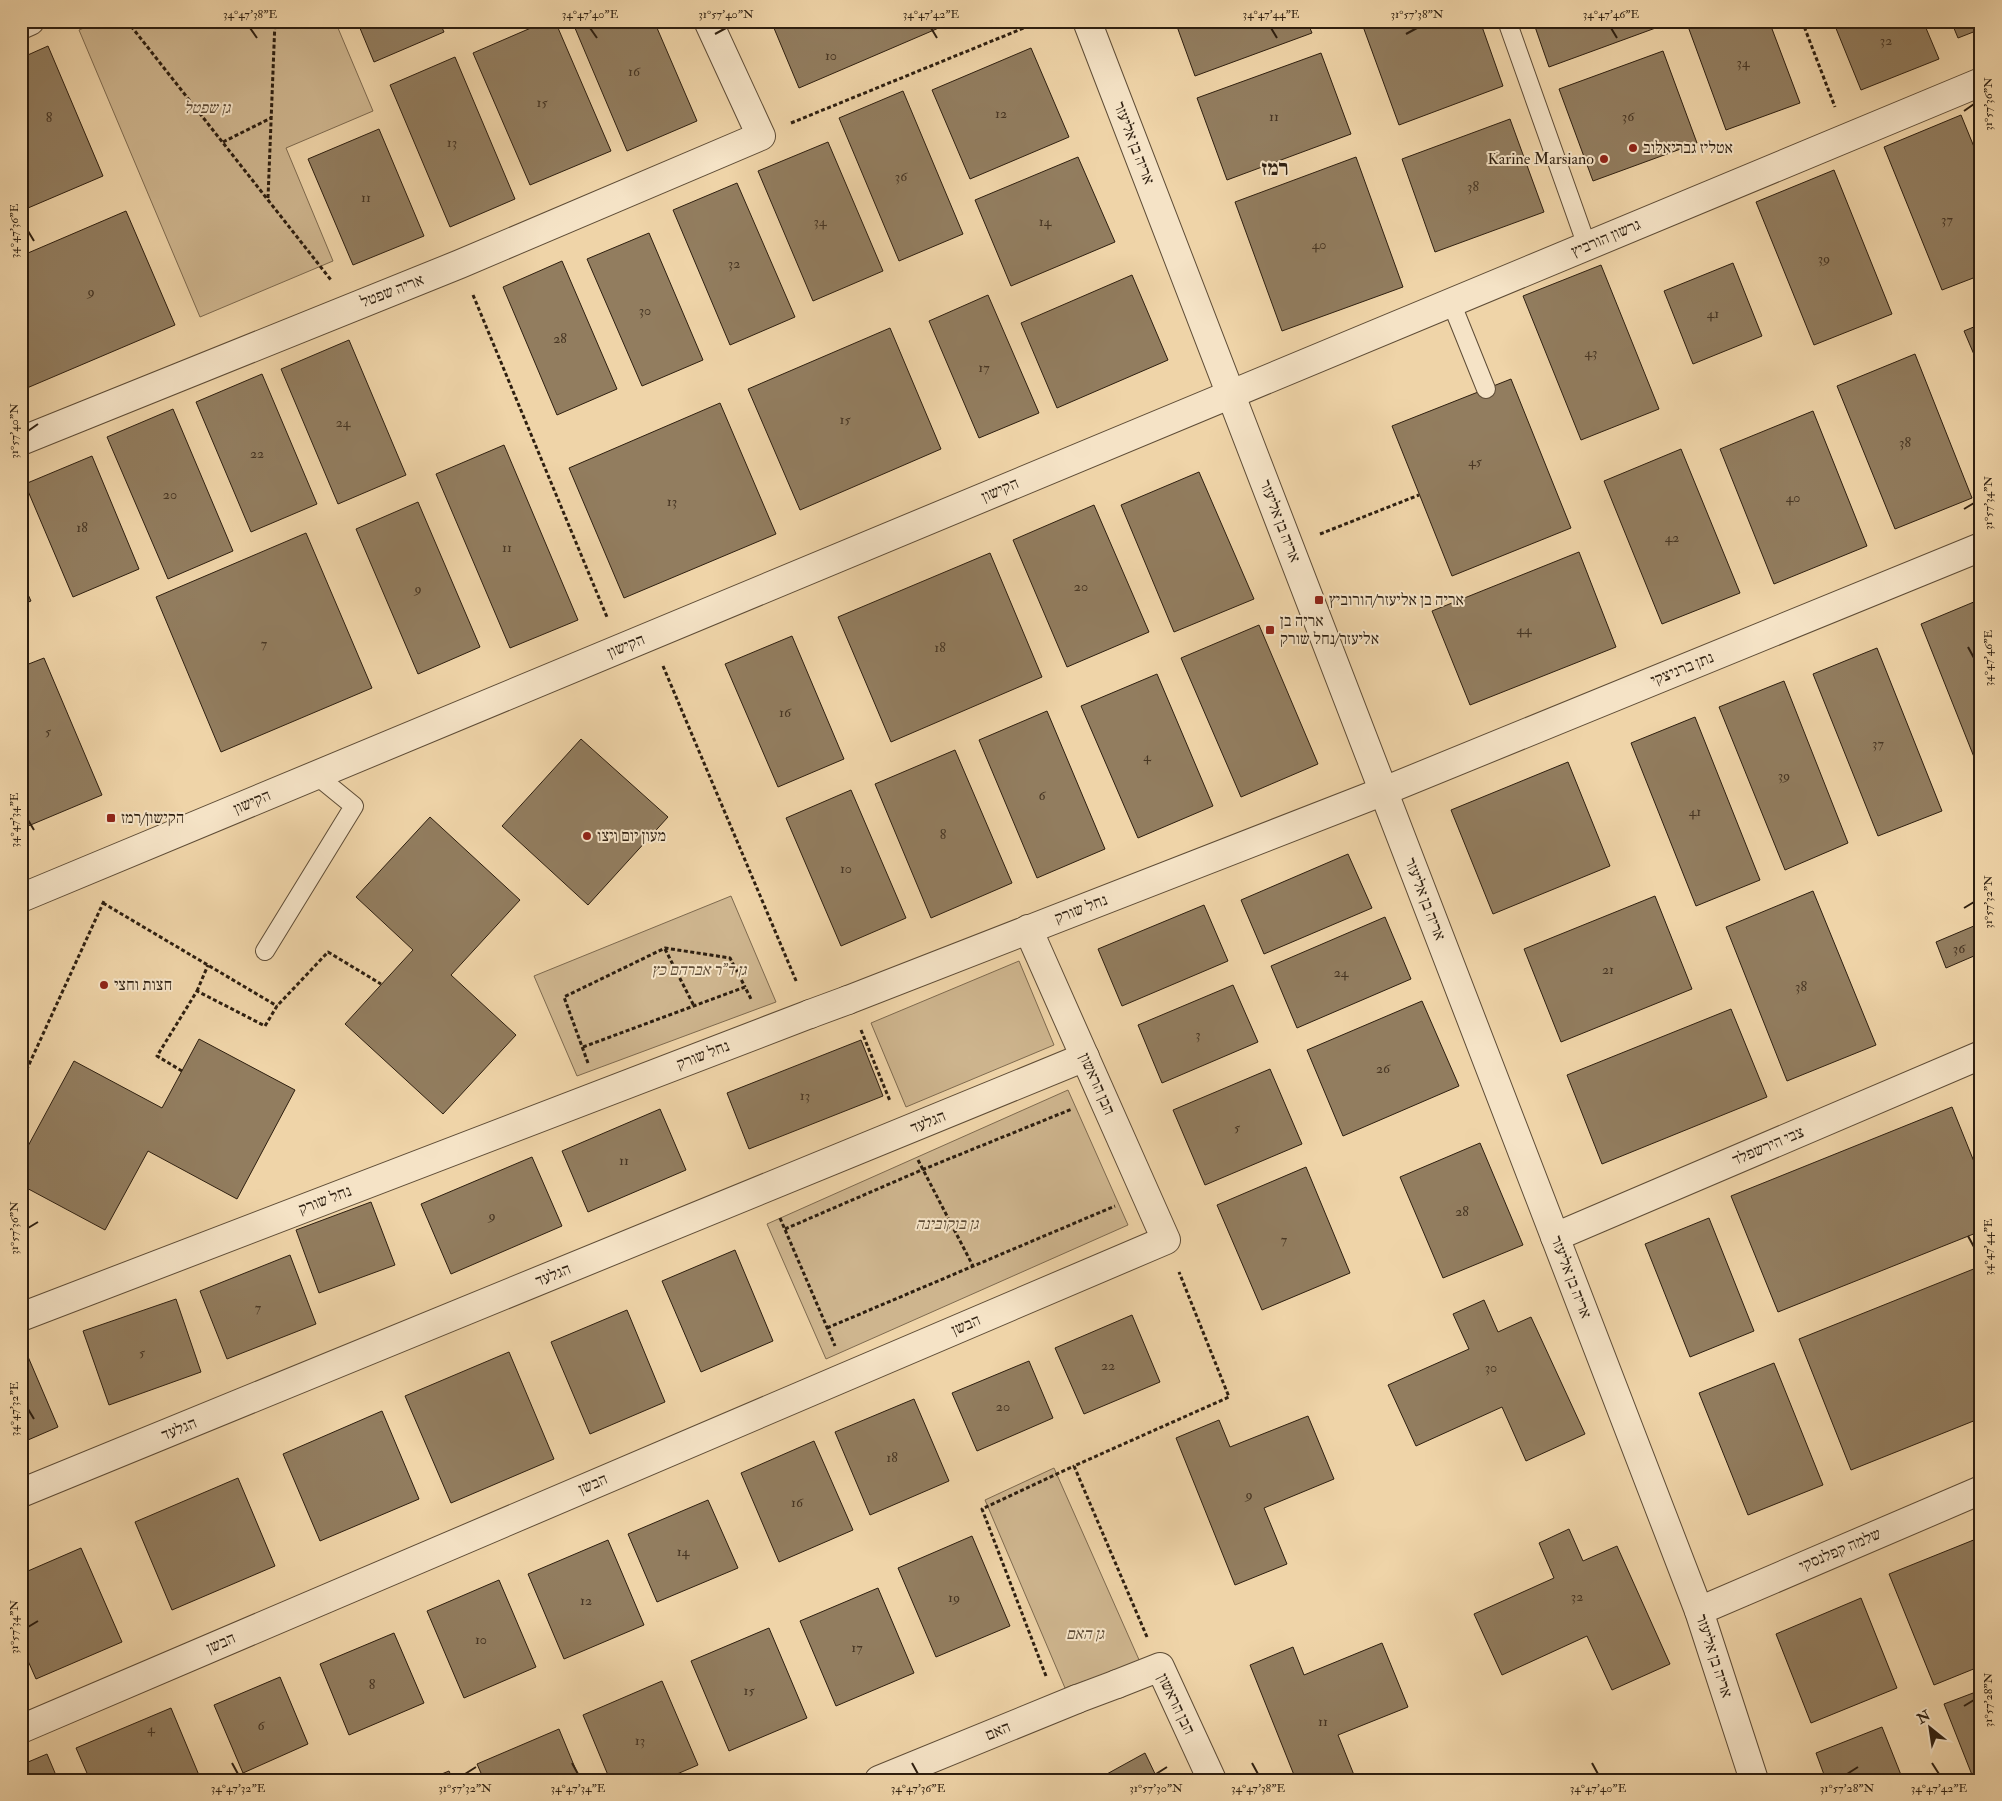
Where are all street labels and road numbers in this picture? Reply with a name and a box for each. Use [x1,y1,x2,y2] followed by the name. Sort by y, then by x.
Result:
[1109,99,1159,187] street label: אריה בן אליעזר
[1568,214,1644,262] street label: גרשון הורביץ
[357,270,427,312] street label: אריה שפטל
[978,473,1022,507] street label: הקישון
[1255,477,1305,565] street label: אריה בן אליעזר
[604,629,648,663] street label: הקישון
[1648,647,1716,691] street label: נתן ברניצקי
[230,785,274,819] street label: הקישון
[1400,855,1450,943] street label: אריה בן אליעזר
[1052,890,1110,928] street label: נחל שורק
[674,1036,732,1074] street label: נחל שורק
[1075,1050,1119,1118] street label: הבן הראשון
[907,1106,949,1138] street label: הגלעד
[1729,1122,1807,1170] street label: צבי הירשפלד
[296,1181,354,1219] street label: נחל שורק
[1546,1233,1596,1321] street label: אריה בן אליעזר
[532,1259,574,1291] street label: הגלעד
[948,1310,984,1340] street label: הבשן
[158,1413,200,1445] street label: הגלעד
[575,1469,611,1499] street label: הבשן
[1796,1524,1884,1576] street label: שלמה קפלנסקי
[1691,1612,1737,1700] street label: אריה בן אליעזר
[203,1628,239,1658] street label: הבשן
[1153,1670,1199,1738] street label: הבן הראשון
[982,1717,1014,1745] street label: האם

